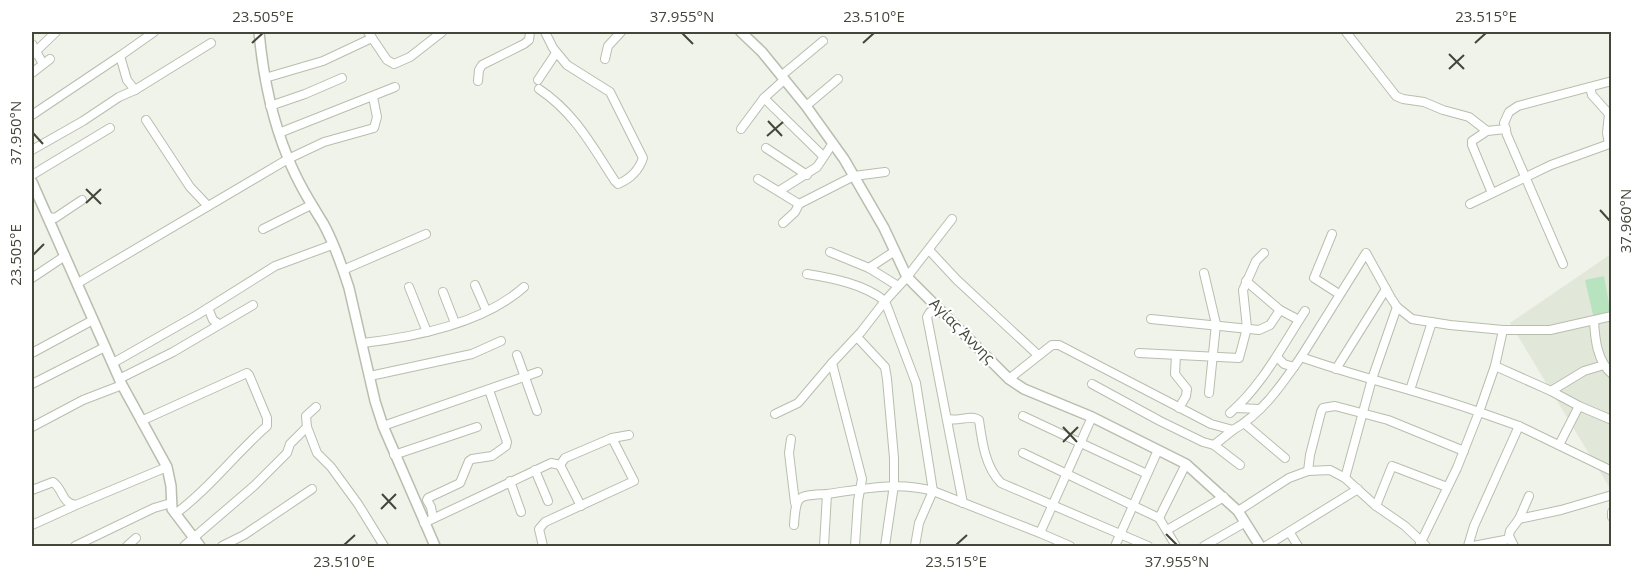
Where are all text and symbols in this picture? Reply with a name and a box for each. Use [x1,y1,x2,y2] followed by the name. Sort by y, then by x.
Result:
[232,6,294,26] text: 23.505°E
[650,6,714,26] text: 37.955°N
[843,6,905,26] text: 23.510°E
[1455,6,1517,26] text: 23.515°E
[5,101,25,165] text: 37.950°N
[1615,189,1635,253] text: 37.960°N
[5,224,25,286] text: 23.505°E
[926,293,1000,367] street label: Αγίας Άννης
[313,551,375,571] text: 23.510°E
[925,551,987,571] text: 23.515°E
[1145,551,1209,571] text: 37.955°N

